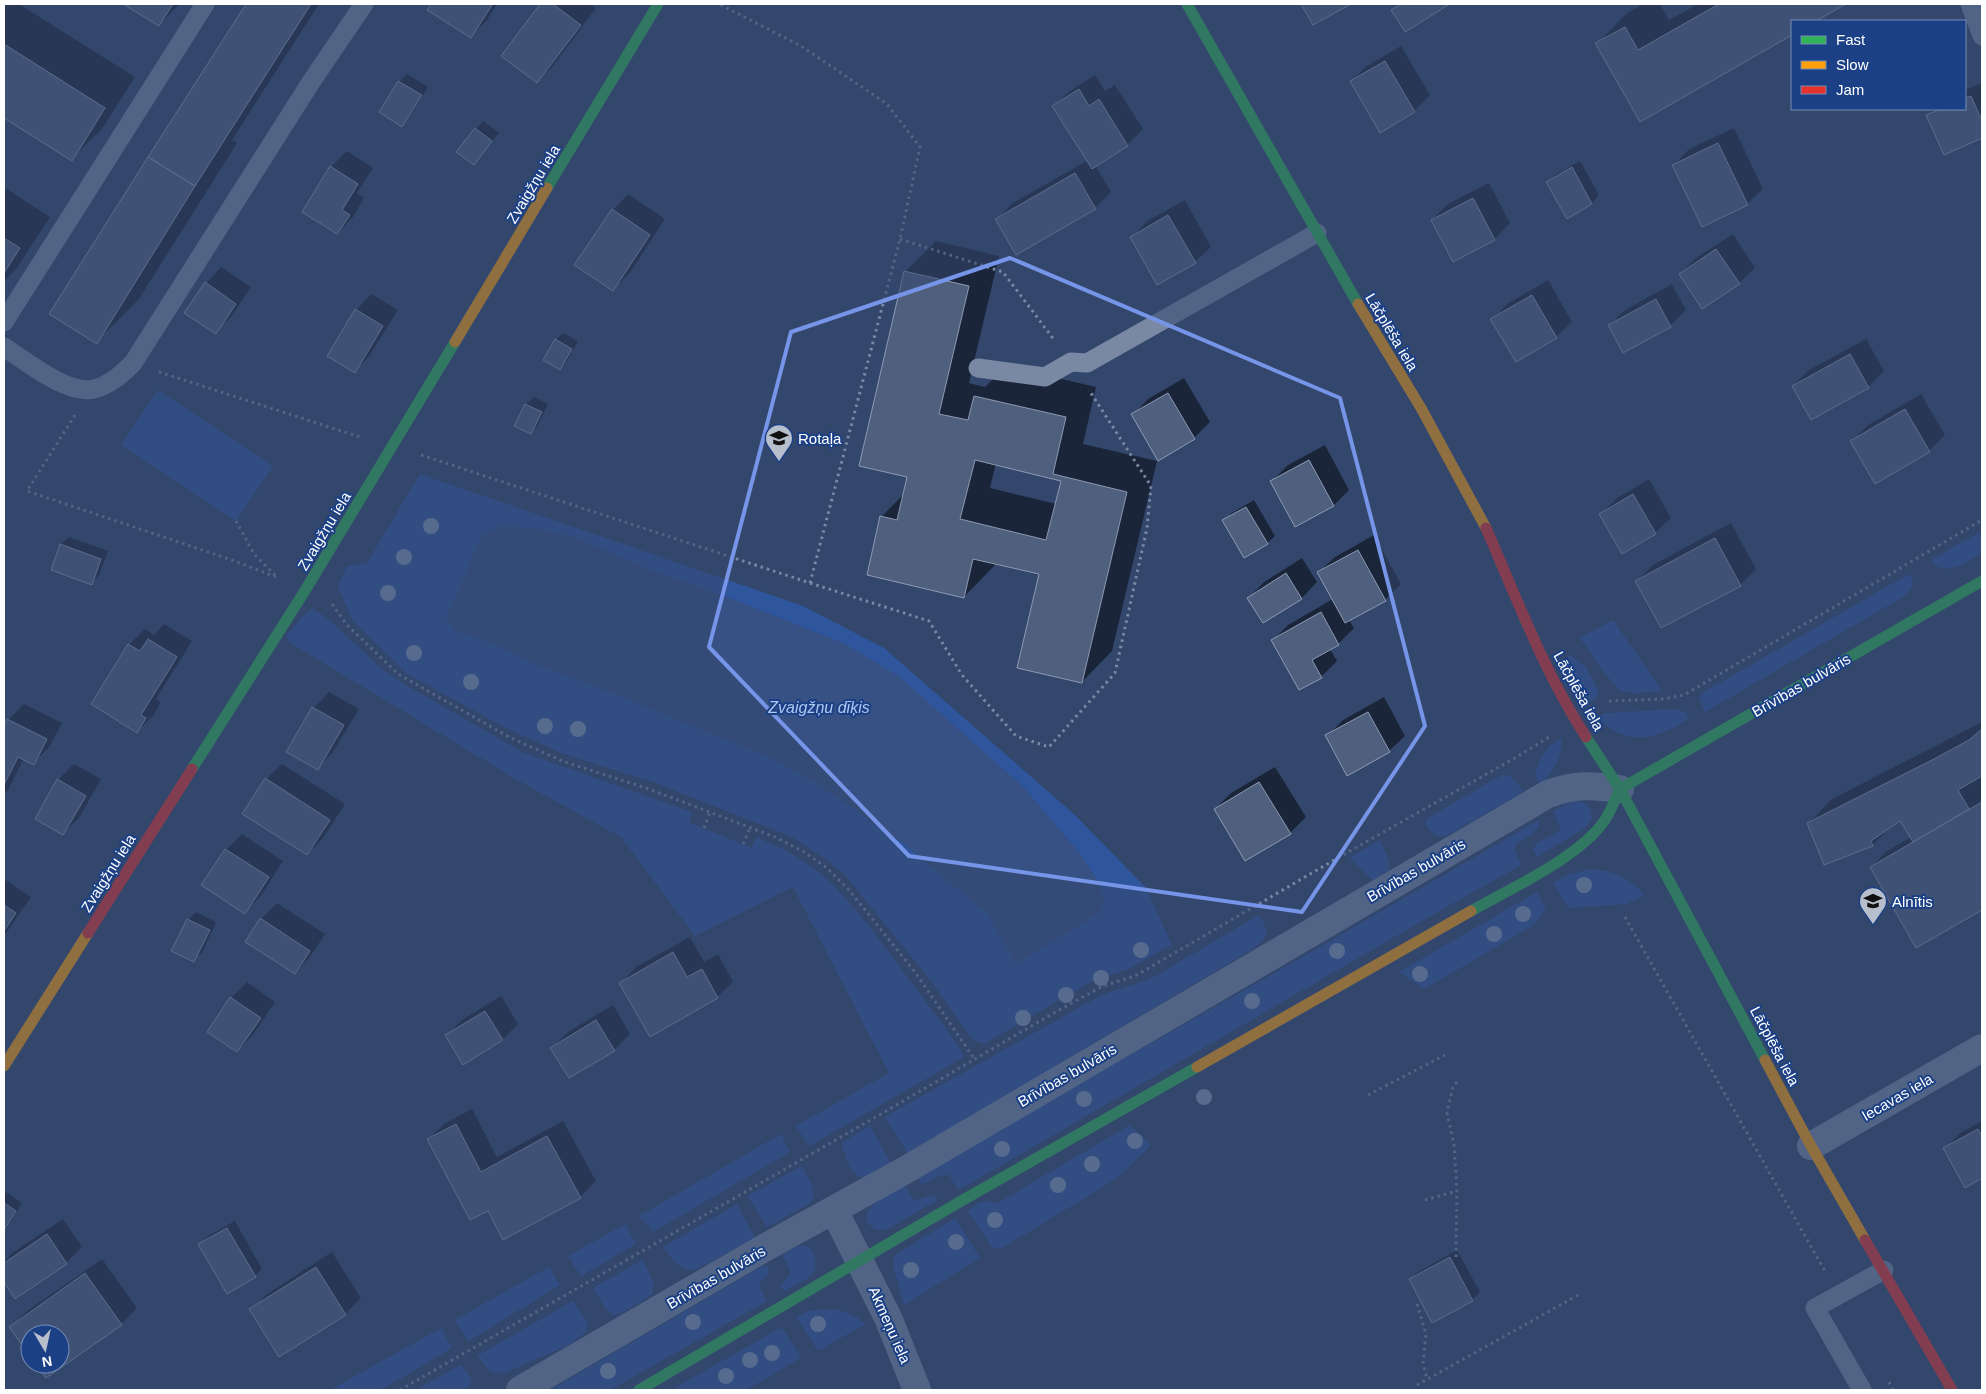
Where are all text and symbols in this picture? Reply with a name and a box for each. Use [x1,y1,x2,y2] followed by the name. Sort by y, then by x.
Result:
[1791,20,1966,110] legend
[1836,31,1866,48] text: Fast
[1836,56,1869,73] text: Slow
[1836,81,1864,98] text: Jam
[503,141,563,226] street label: Zvaigžņu iela
[1362,290,1422,374] street label: Lāčplēša iela
[764,423,794,462] school or university icon: Rotaļa
[798,430,842,447] place label: Rotaļa
[294,488,354,573] street label: Zvaigžņu iela
[1550,649,1608,734] street label: Lāčplēša iela
[1749,650,1853,720] street label: Brīvības bulvāris
[767,699,870,716] water label: Zvaigžņu dīķis
[77,830,139,915] street label: Zvaigžņu iela
[1364,835,1468,905] street label: Brīvības bulvāris
[1858,886,1888,925] school or university icon: Alnītis
[1892,893,1933,910] place label: Alnītis
[1747,1003,1803,1089] street label: Lāčplēša iela
[1015,1040,1119,1110] street label: Brīvības bulvāris
[1858,1070,1936,1124] street label: Iecavas iela
[664,1242,768,1312] street label: Brīvības bulvāris
[865,1284,915,1367] street label: Akmeņu iela
[20,1324,70,1374] north arrow
[41,1353,53,1371] text: N

